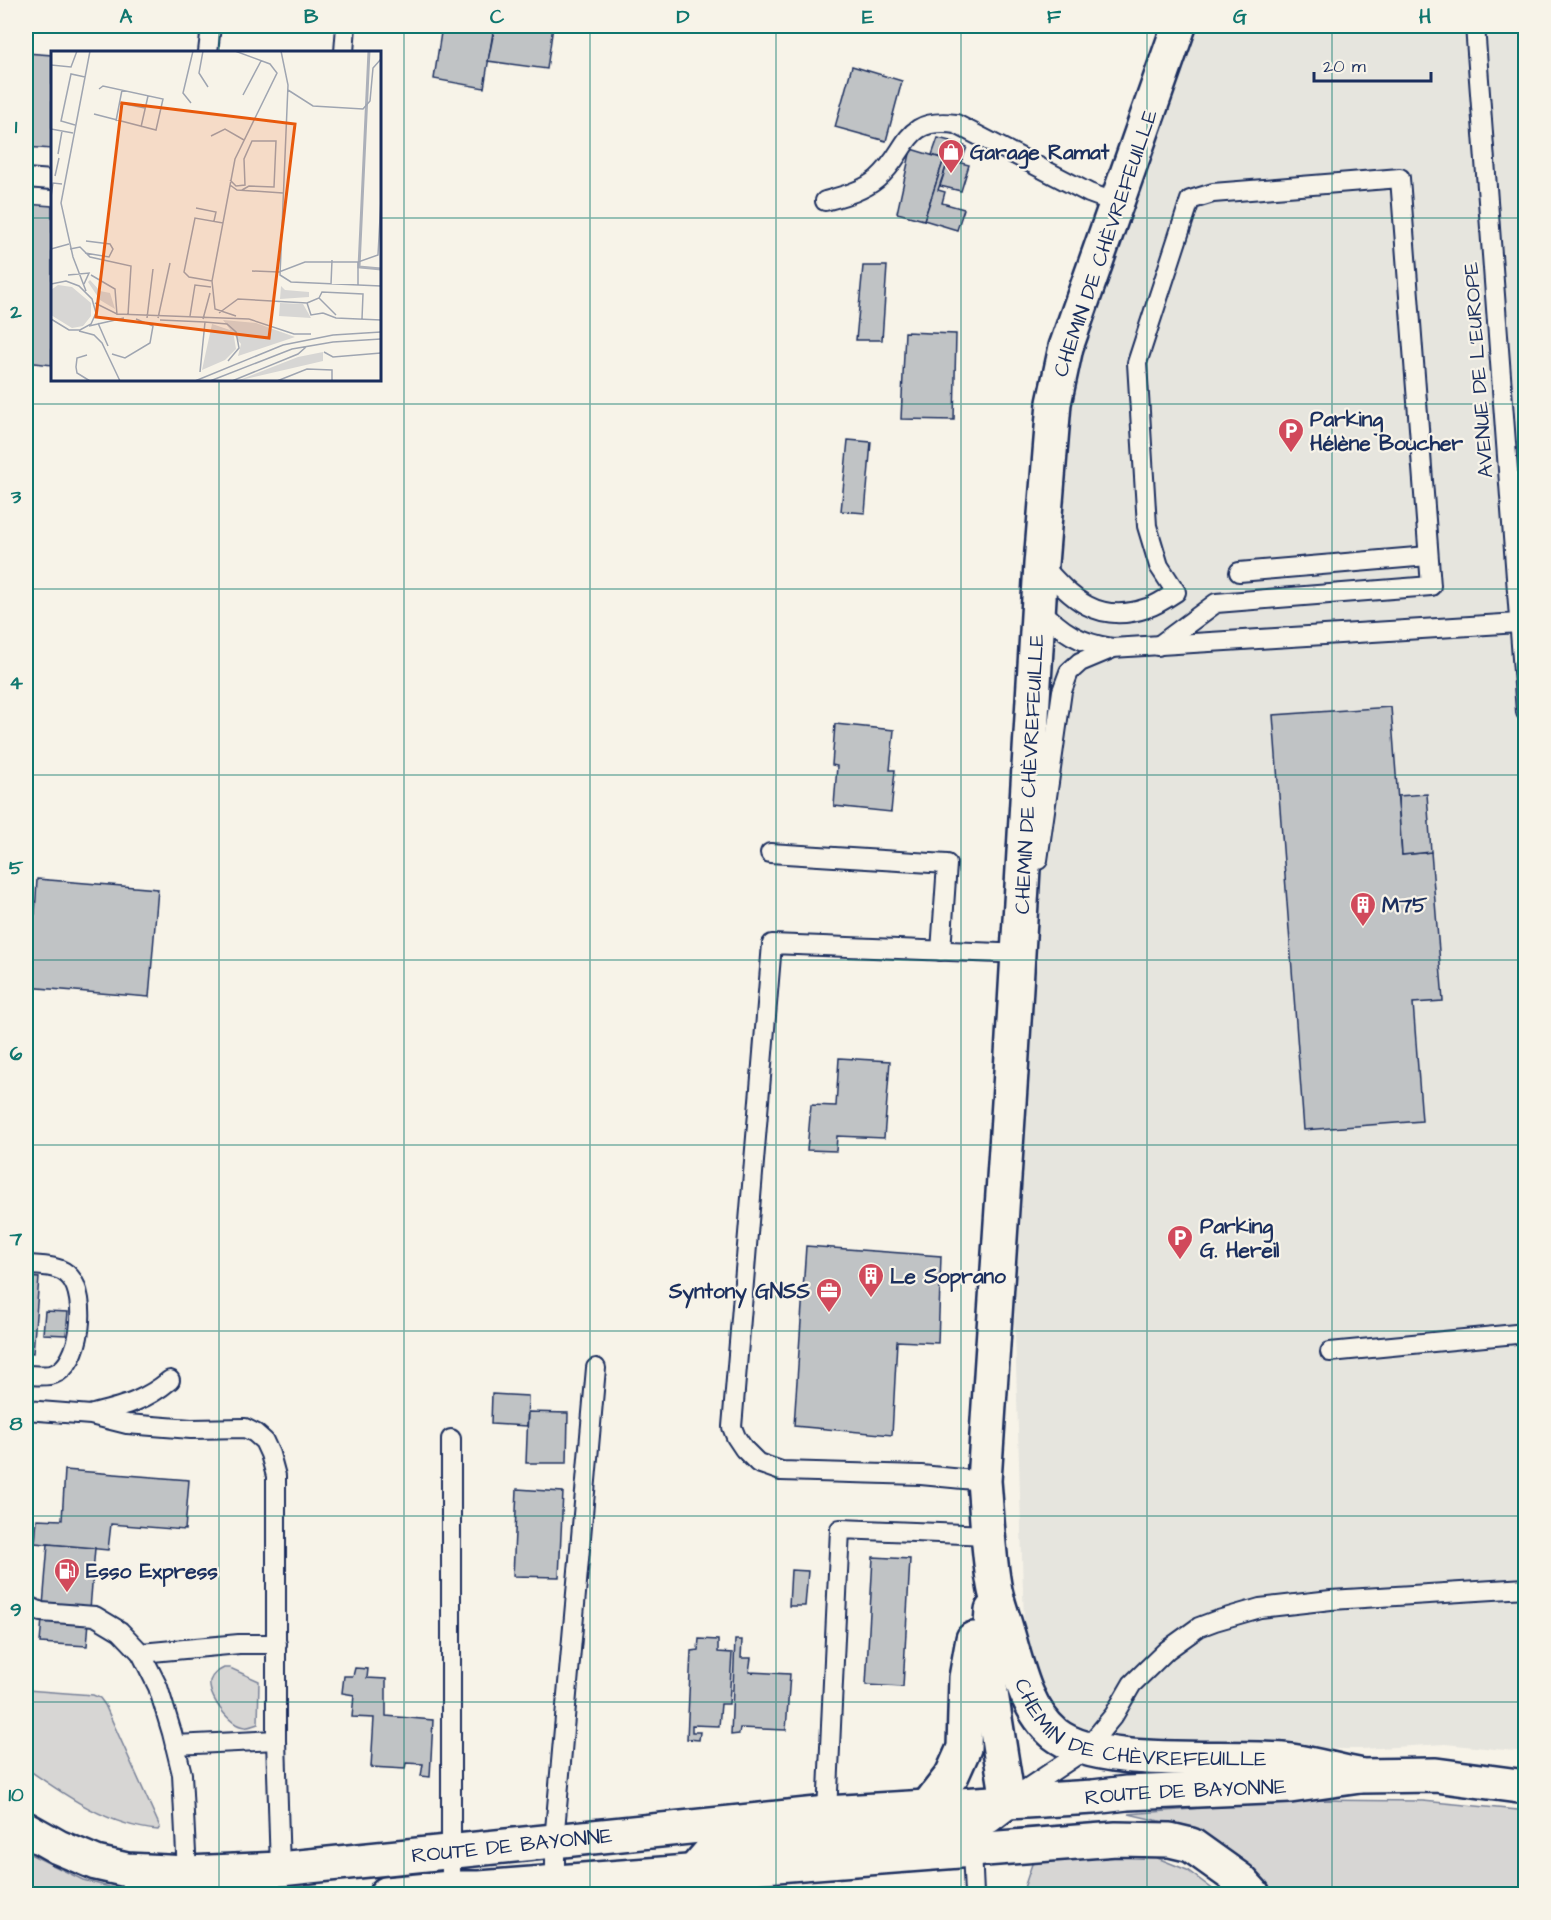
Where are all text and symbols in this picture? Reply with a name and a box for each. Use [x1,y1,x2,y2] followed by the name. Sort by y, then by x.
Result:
[120,3,133,31] text: A
[304,3,319,31] text: B
[490,3,505,31] text: C
[677,3,690,31] text: D
[862,3,874,31] text: E
[1047,3,1062,31] text: F
[1233,3,1247,31] text: G
[1419,3,1431,31] text: H
[1314,45,1431,83] scale bar
[51,51,381,381] inset map
[1323,54,1366,79] text: 20 m
[1046,105,1165,381] street label: CHEMIN DE CHÈVREFEUILLE
[15,113,18,141] text: 1
[936,137,966,175] shop icon: Garage Ramat
[970,138,1110,169] place label: Garage Ramat
[1456,260,1501,479] street label: AVENUE DE L'EUROPE
[9,298,22,326] text: 2
[1310,405,1463,458] place label: Parking Hélène Boucher
[1276,416,1306,454] parking icon: Parking Hélène Boucher
[10,483,22,511] text: 3
[1008,633,1051,915] street label: CHEMIN DE CHÈVREFEUILLE
[9,669,23,697] text: 4
[9,854,24,882] text: 5
[1348,890,1378,928] building icon: M75
[1382,891,1428,920] place label: M75
[10,1040,23,1068] text: 6
[1200,1212,1280,1265] place label: Parking G. Hereil
[1165,1223,1195,1261] parking icon: Parking G. Hereil
[9,1225,23,1253] text: 7
[856,1261,886,1299] building icon: Le Soprano
[890,1262,1006,1292] place label: Le Soprano
[814,1276,844,1314] office icon: Syntony GNSS
[668,1277,811,1309] place label: Syntony GNSS
[10,1410,23,1438] text: 8
[52,1556,82,1594] fuel station icon: Esso Express
[86,1557,218,1587] place label: Esso Express
[10,1596,22,1624] text: 9
[1007,1674,1268,1774] street label: CHEMIN DE CHÈVREFEUILLE
[1084,1772,1287,1812] street label: ROUTE DE BAYONNE
[8,1781,24,1809] text: 10
[410,1821,614,1870] street label: ROUTE DE BAYONNE

